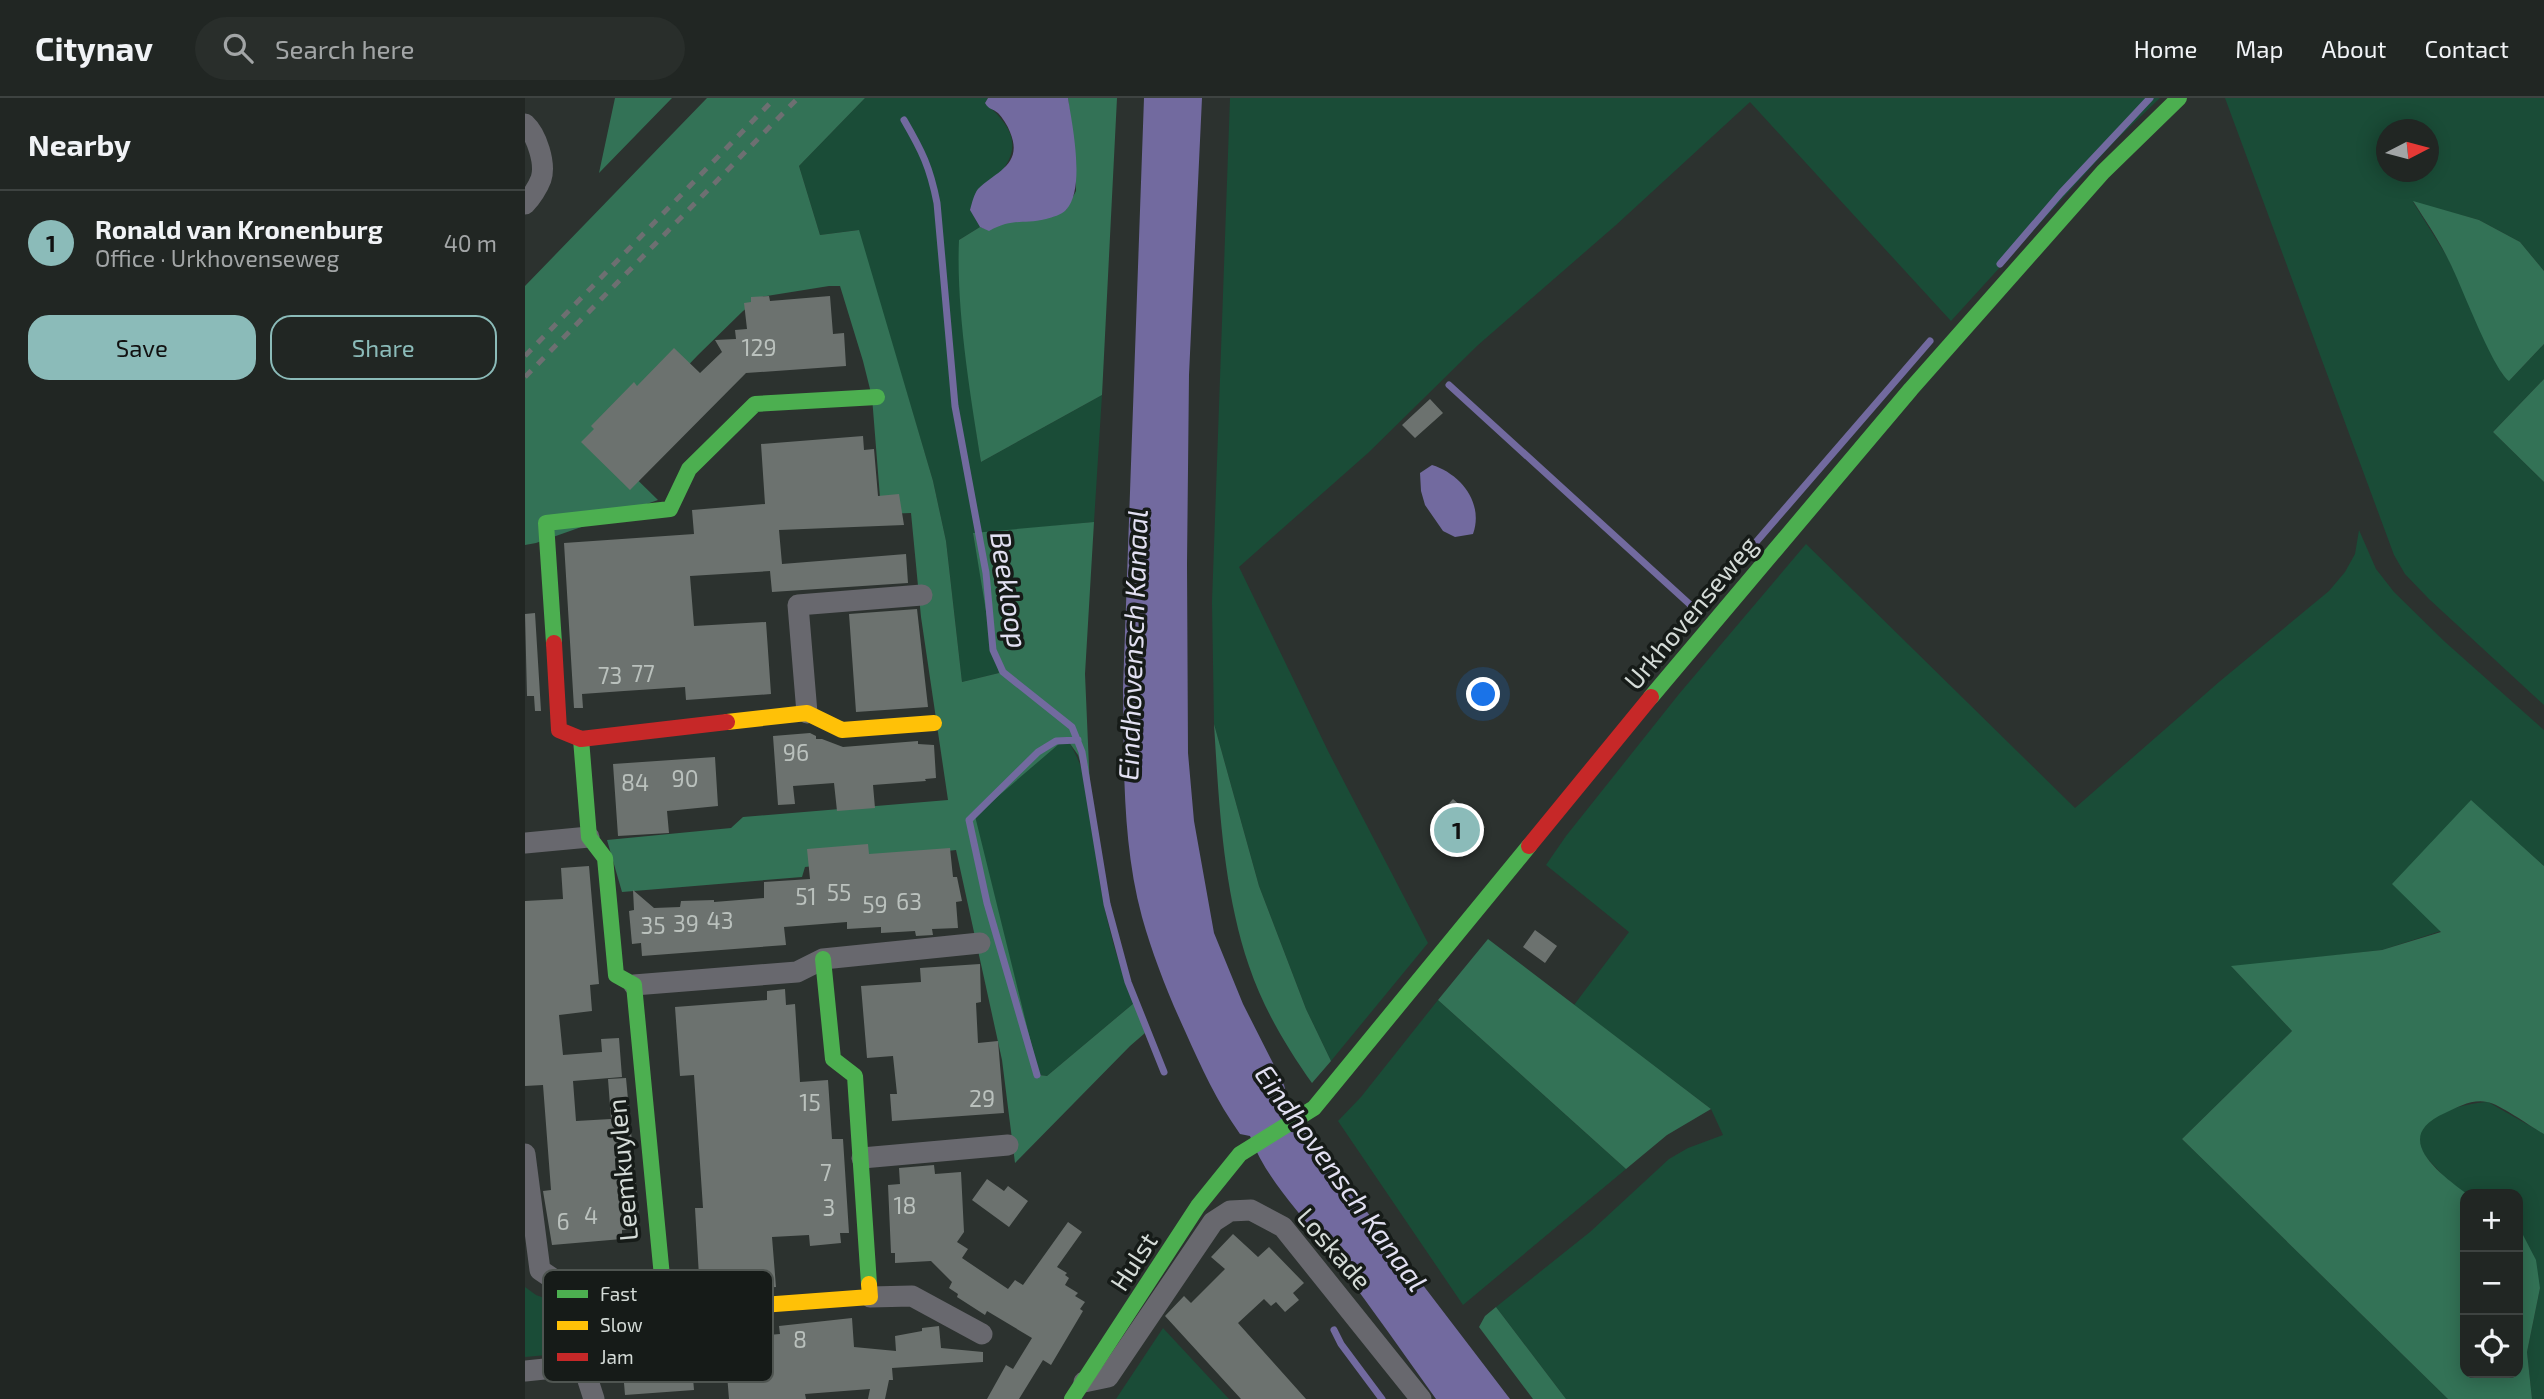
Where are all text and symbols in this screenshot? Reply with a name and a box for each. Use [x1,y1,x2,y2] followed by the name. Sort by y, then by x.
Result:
[195,17,685,80] search box
[35,28,153,68] text: Citynav
[219,29,257,67] icon: search
[275,33,415,64] text: Search here
[2134,34,2197,63] text: Home
[2235,34,2283,63] text: Map
[2321,34,2387,63] text: About
[2425,34,2509,63] text: Contact
[2376,119,2439,182] north arrow
[28,126,131,162] text: Nearby
[95,213,383,244] text: Ronald van Kronenburg
[46,229,56,257] text: 1
[444,229,497,257] text: 40 m
[95,244,339,272] text: Office · Urkhovenseweg
[28,315,256,380] button: Save
[270,315,497,380] button: Share
[741,333,777,361] house number: 129
[1110,509,1154,781] water label: Eindhovensch Kanaal
[984,529,1036,651] water label: Beekloop
[1617,529,1763,695] street label: Urkhovenseweg
[631,659,655,687] house number: 77
[598,661,622,689] house number: 73
[1466,677,1500,711] your location
[783,738,809,766] house number: 96
[671,764,699,792] house number: 90
[621,768,649,796] house number: 84
[1434,804,1480,856] pin: 1
[827,878,851,906] house number: 55
[795,882,817,910] house number: 51
[896,887,922,915] house number: 63
[862,890,888,918] house number: 59
[707,906,733,934] house number: 43
[673,909,699,937] house number: 39
[640,911,666,939] house number: 35
[1248,1058,1435,1297] water label: Eindhovensch Kanaal
[969,1084,995,1112] house number: 29
[799,1088,821,1116] house number: 15
[600,1098,643,1243] street label: Leemkuylen
[820,1158,832,1186] house number: 7
[2460,1189,2523,1378] map controls
[2460,1189,2523,1252] button: +
[893,1191,917,1219] house number: 18
[823,1193,835,1221] house number: 3
[584,1201,598,1229] house number: 4
[1291,1201,1379,1295] street label: Loskade
[556,1207,570,1235] house number: 6
[1103,1226,1163,1296] street label: Hulst
[2460,1252,2523,1315] button: −
[543,1270,773,1382] legend
[600,1282,637,1305] text: Fast
[600,1313,643,1336] text: Slow
[2460,1315,2523,1378] button: locate
[793,1325,807,1353] house number: 8
[600,1345,634,1368] text: Jam

